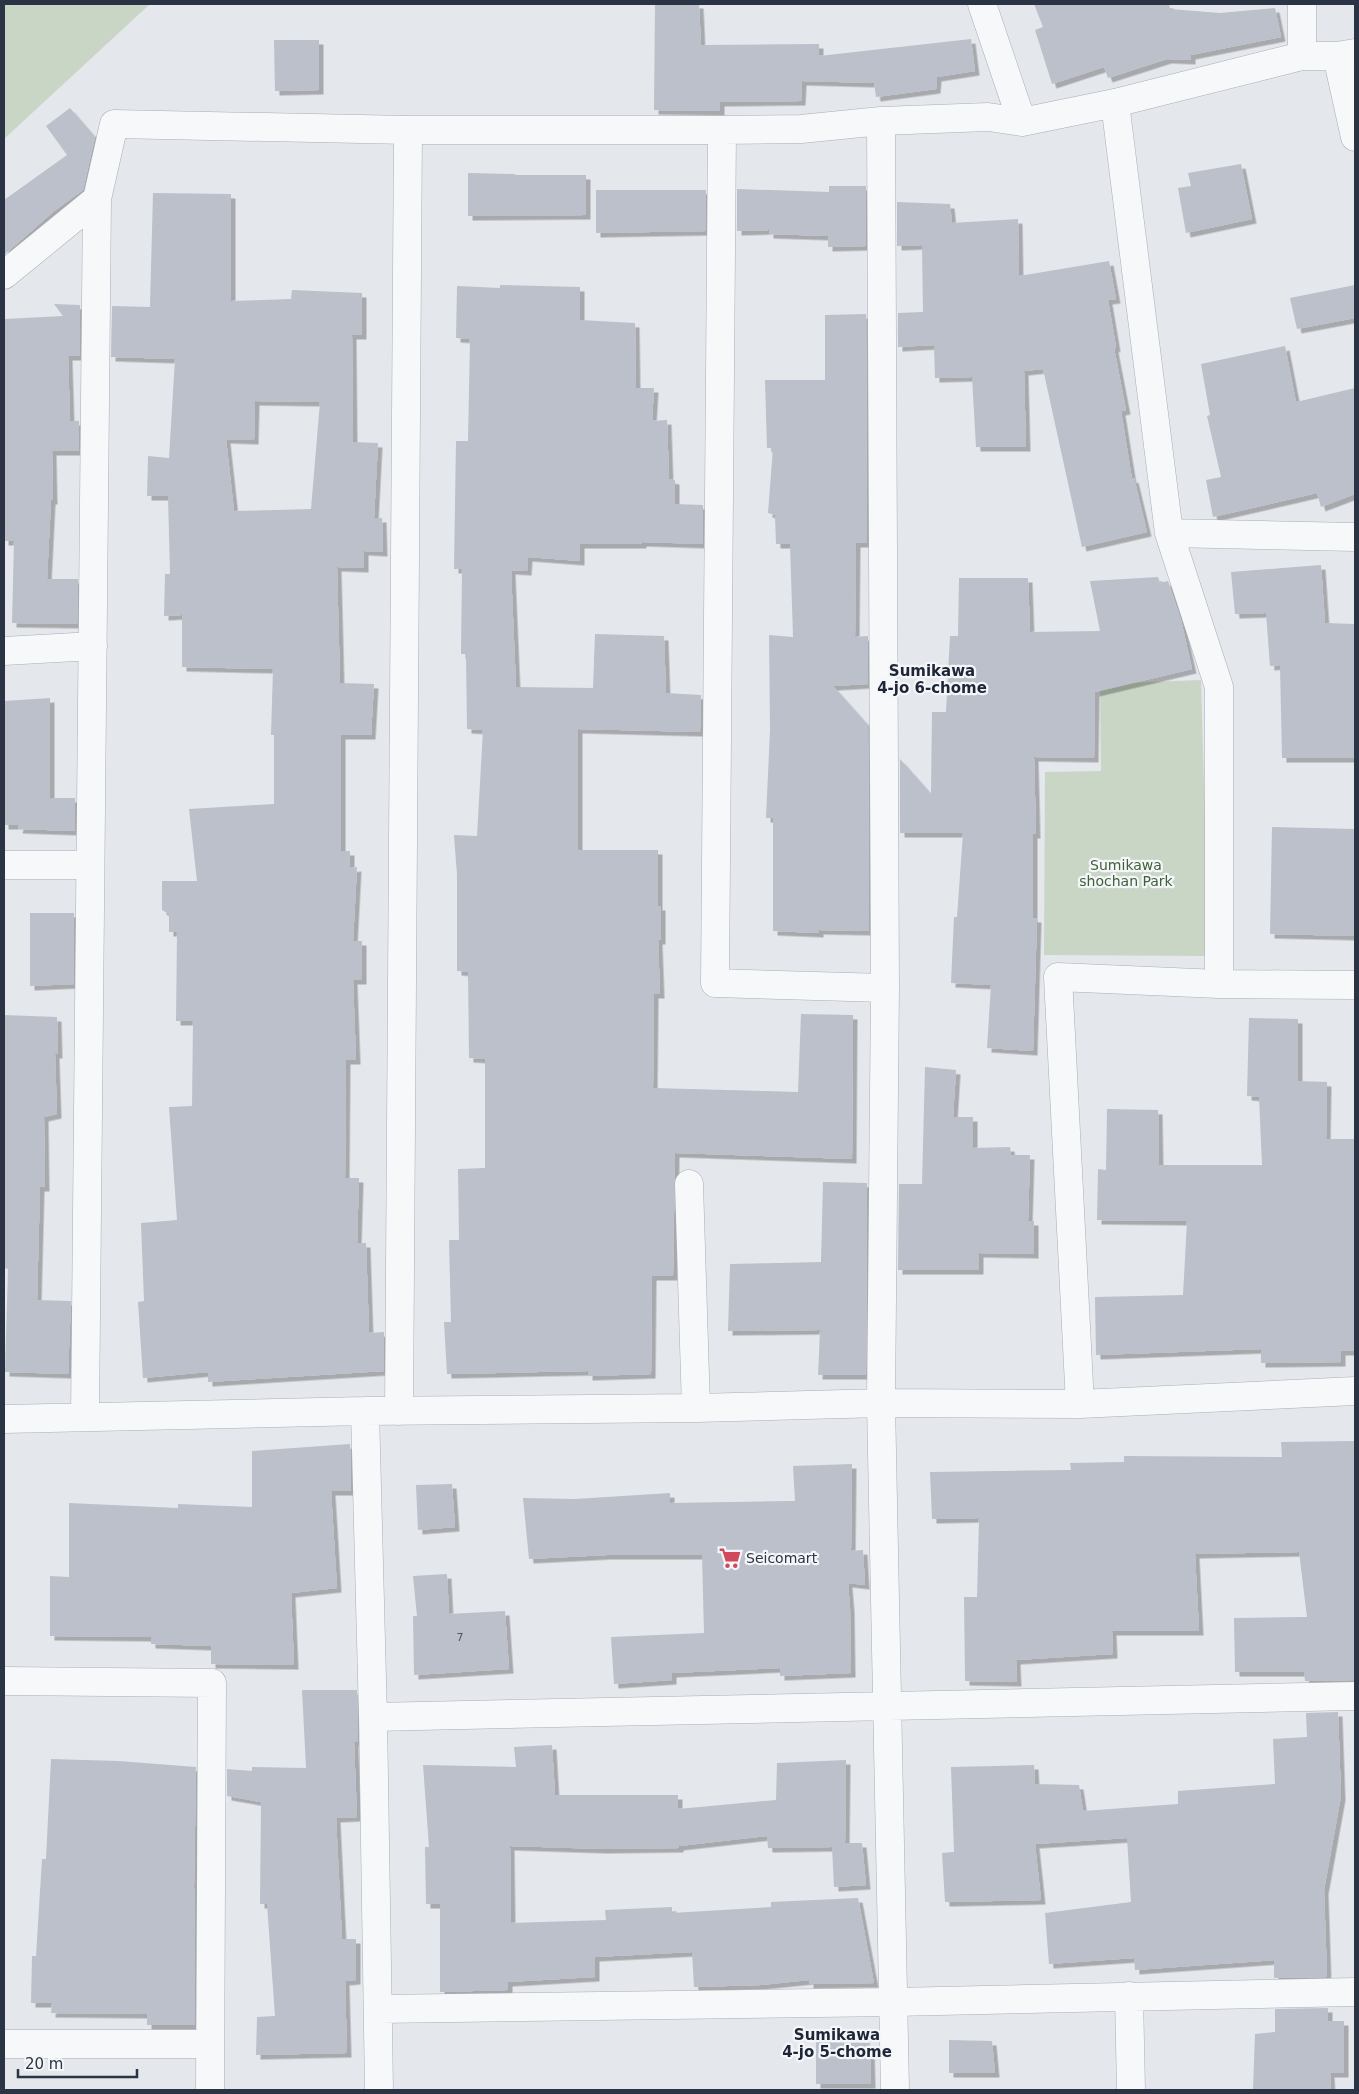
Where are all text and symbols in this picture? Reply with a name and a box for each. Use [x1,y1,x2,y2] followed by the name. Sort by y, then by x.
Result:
[877,662,987,697] district label: Sumikawa 4-jo 6-chome
[1079,857,1174,889] park label: Sumikawa shochan Park
[717,1545,743,1571] supermarket icon: Seicomart
[746,1550,818,1566] place label: Seicomart
[457,1631,464,1644] house number: 7
[782,2026,892,2061] district label: Sumikawa 4-jo 5-chome
[18,2046,136,2078] scale bar
[25,2055,63,2073] text: 20 m

